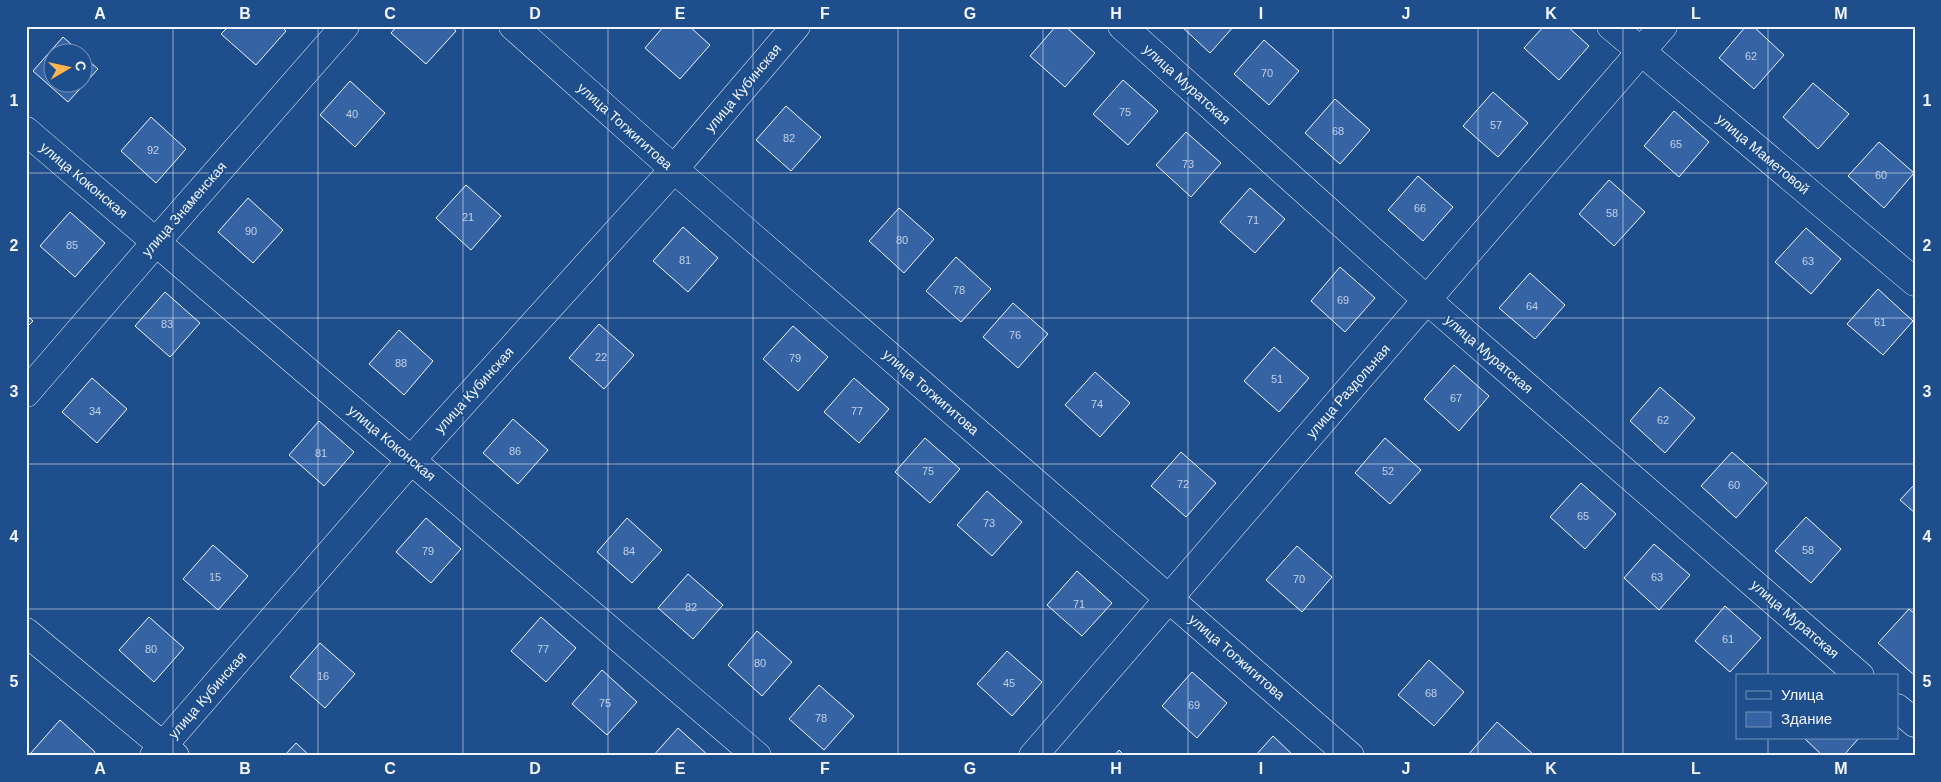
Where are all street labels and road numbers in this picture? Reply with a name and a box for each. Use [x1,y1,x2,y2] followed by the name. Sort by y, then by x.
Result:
[701,41,785,135] street label: улица Кубинская
[1140,41,1234,127] street label: улица Муратская
[574,79,676,173] street label: улица Тогжигитова
[1713,111,1813,197] street label: улица Маметовой
[37,139,131,221] street label: улица Коконская
[139,158,229,260] street label: улица Знаменская
[1442,311,1536,397] street label: улица Муратская
[1303,341,1393,441] street label: улица Раздольная
[431,344,517,436] street label: улица Кубинская
[880,346,982,438] street label: улица Тогжигитова
[345,402,439,484] street label: улица Коконская
[1748,576,1842,662] street label: улица Муратская
[1186,611,1288,703] street label: улица Тогжигитова
[165,648,249,742] street label: улица Кубинская

